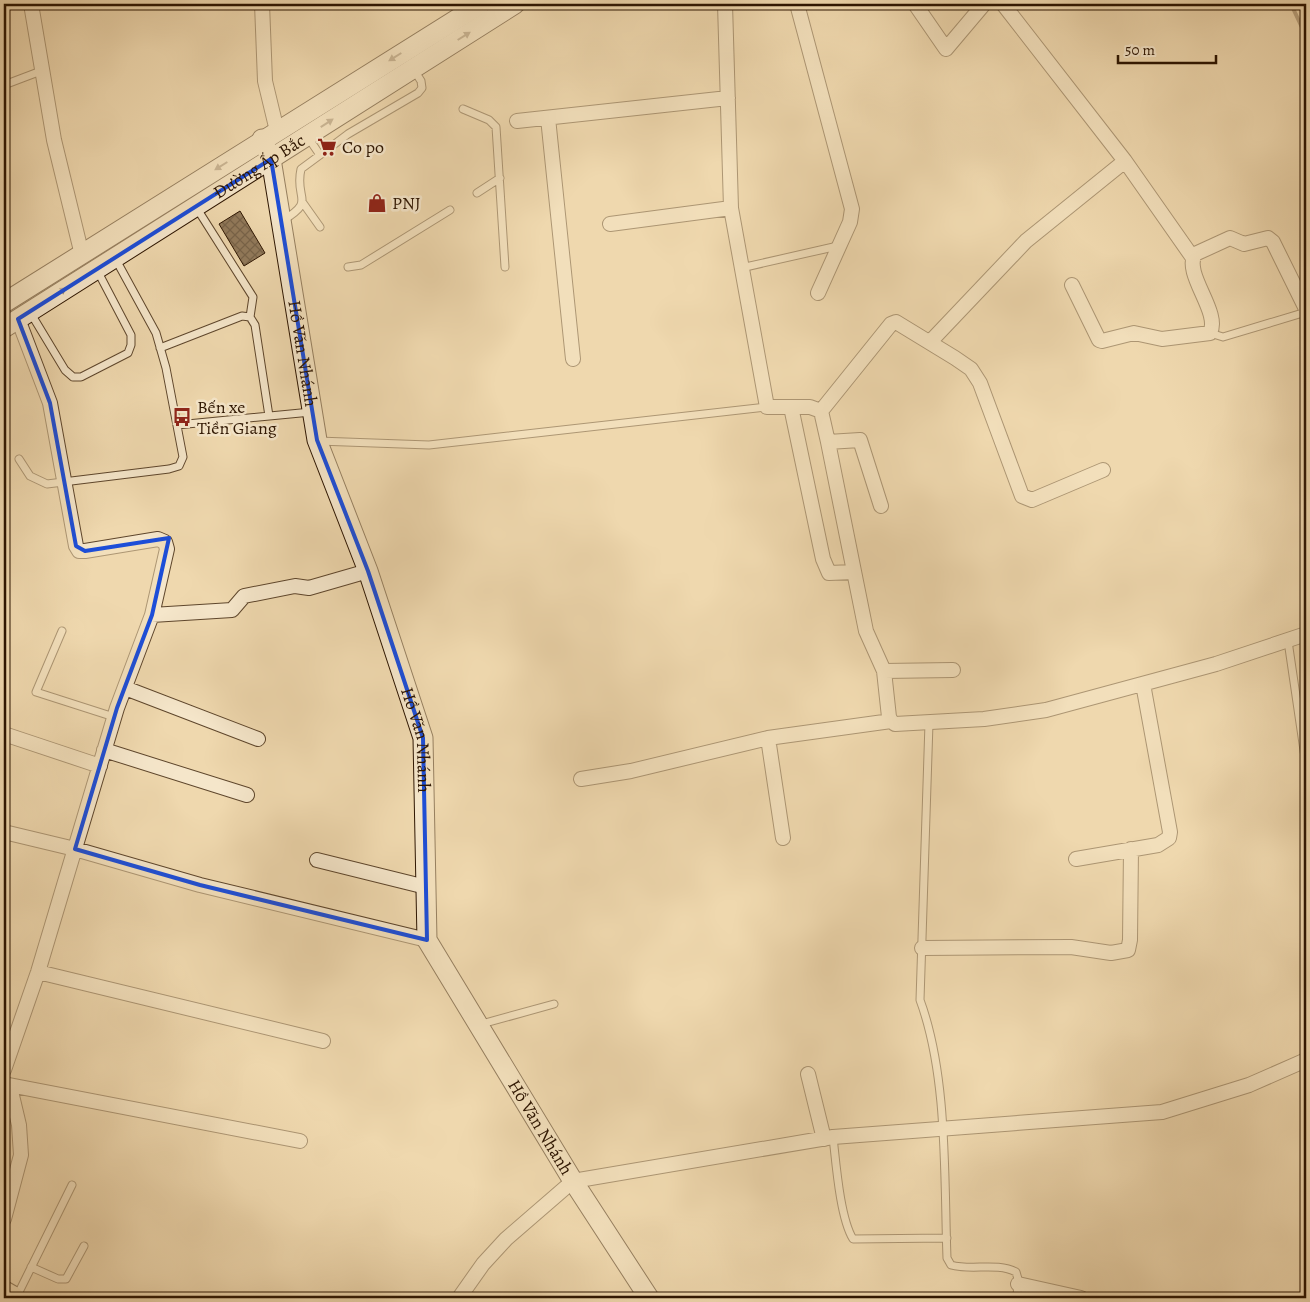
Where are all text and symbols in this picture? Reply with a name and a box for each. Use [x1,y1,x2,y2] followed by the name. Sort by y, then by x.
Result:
[457,31,471,41] one-way arrow
[1118,32,1215,64] scale bar
[1125,40,1155,60] text: 50 m
[389,53,402,62] one-way arrow
[320,118,333,128] one-way arrow
[208,128,310,204] street label: Đường Ấp Bắc
[342,135,384,159] place label: Co po
[316,136,338,158] supermarket icon: Co po
[215,161,228,170] one-way arrow
[392,191,421,215] place label: PNJ
[366,192,388,214] shop icon: PNJ
[53,287,66,297] one-way arrow
[282,298,323,409] street label: Hồ Văn Nhánh
[197,395,277,440] place label: Bến xe Tiền Giang
[171,406,193,428] bus stop icon: Bến xe Tiền Giang
[395,684,436,793] street label: Hồ Văn Nhánh
[502,1075,579,1180] street label: Hồ Văn Nhánh

